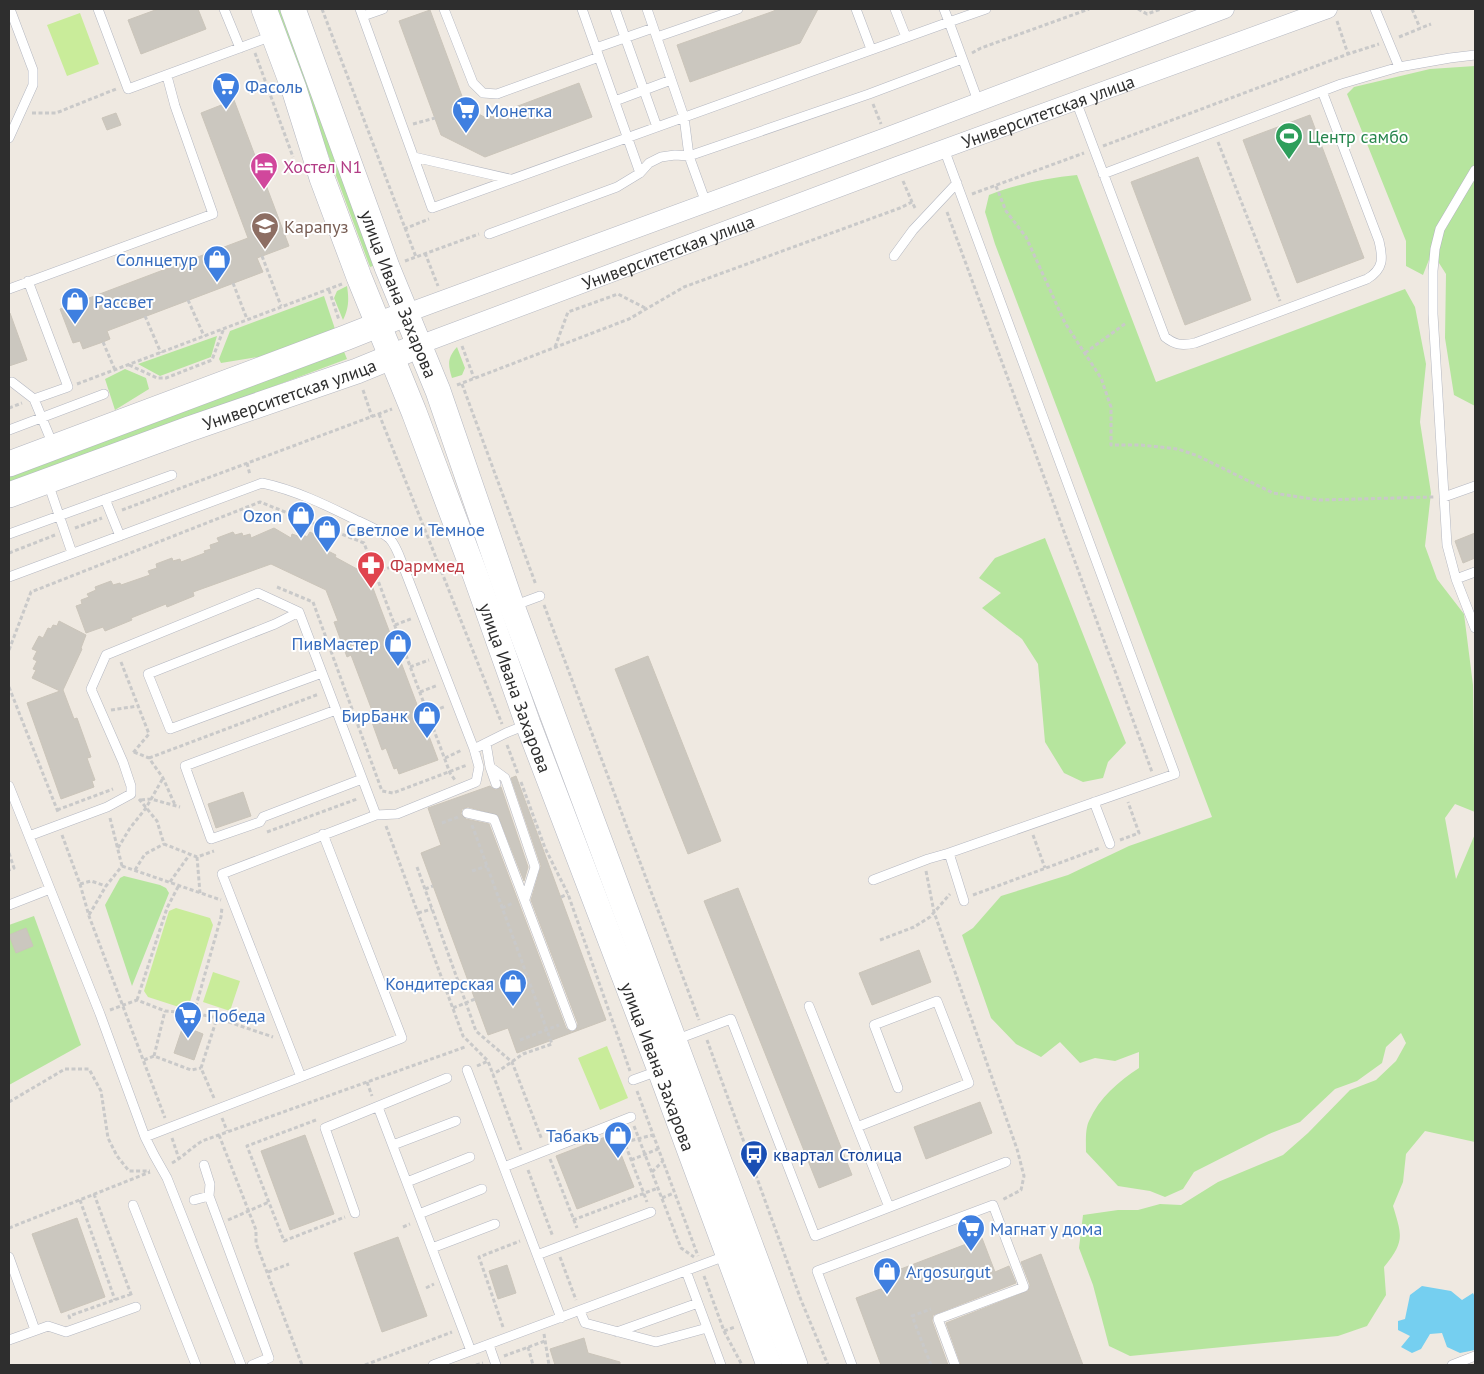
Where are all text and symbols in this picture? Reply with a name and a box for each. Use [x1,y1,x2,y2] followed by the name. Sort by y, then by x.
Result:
[958,69,1137,153] street label: Университетская улица
[211,71,241,110] supermarket icon: Фасоль
[245,75,303,98] place label: Фасоль
[451,95,481,134] supermarket icon: Монетка
[485,99,552,122] place label: Монетка
[1274,121,1304,160] sports icon: Центр самбо
[1308,125,1408,148] place label: Центр самбо
[249,151,279,190] hotel icon: Хостел N1
[283,155,362,178] place label: Хостел N1
[356,207,443,381] street label: улица Ивана Захарова
[579,209,757,294] street label: Университетская улица
[250,211,280,250] school or university icon: Карапуз
[284,215,349,238] place label: Карапуз
[202,244,232,283] shop icon: Солнцетур
[116,248,198,271] place label: Солнцетур
[60,286,90,325] shop icon: Рассвет
[94,290,154,313] place label: Рассвет
[200,353,380,435] street label: Университетская улица
[286,500,316,539] shop icon: Ozon
[243,504,282,527] place label: Ozon
[312,514,342,553] shop icon: Светлое и Темное
[346,518,485,541] place label: Светлое и Темное
[356,550,386,589] pharmacy icon: Фарммед
[390,554,465,577] place label: Фарммед
[475,600,557,776] street label: улица Ивана Захарова
[383,628,413,667] shop icon: ПивМастер
[292,632,379,655] place label: ПивМастер
[412,700,442,739] shop icon: БирБанк
[341,704,408,727] place label: БирБанк
[498,968,528,1007] shop icon: Кондитерская
[385,972,494,995] place label: Кондитерская
[616,979,700,1154] street label: улица Ивана Захарова
[173,1000,203,1039] supermarket icon: Победа
[207,1004,266,1027] place label: Победа
[603,1120,633,1159] shop icon: Табакъ
[546,1124,599,1147] place label: Табакъ
[739,1139,769,1178] bus stop icon: квартал Столица
[773,1143,902,1166] place label: квартал Столица
[956,1213,986,1252] supermarket icon: Магнат у дома
[990,1217,1102,1240] place label: Магнат у дома
[872,1256,902,1295] shop icon: Argosurgut
[906,1260,991,1283] place label: Argosurgut

